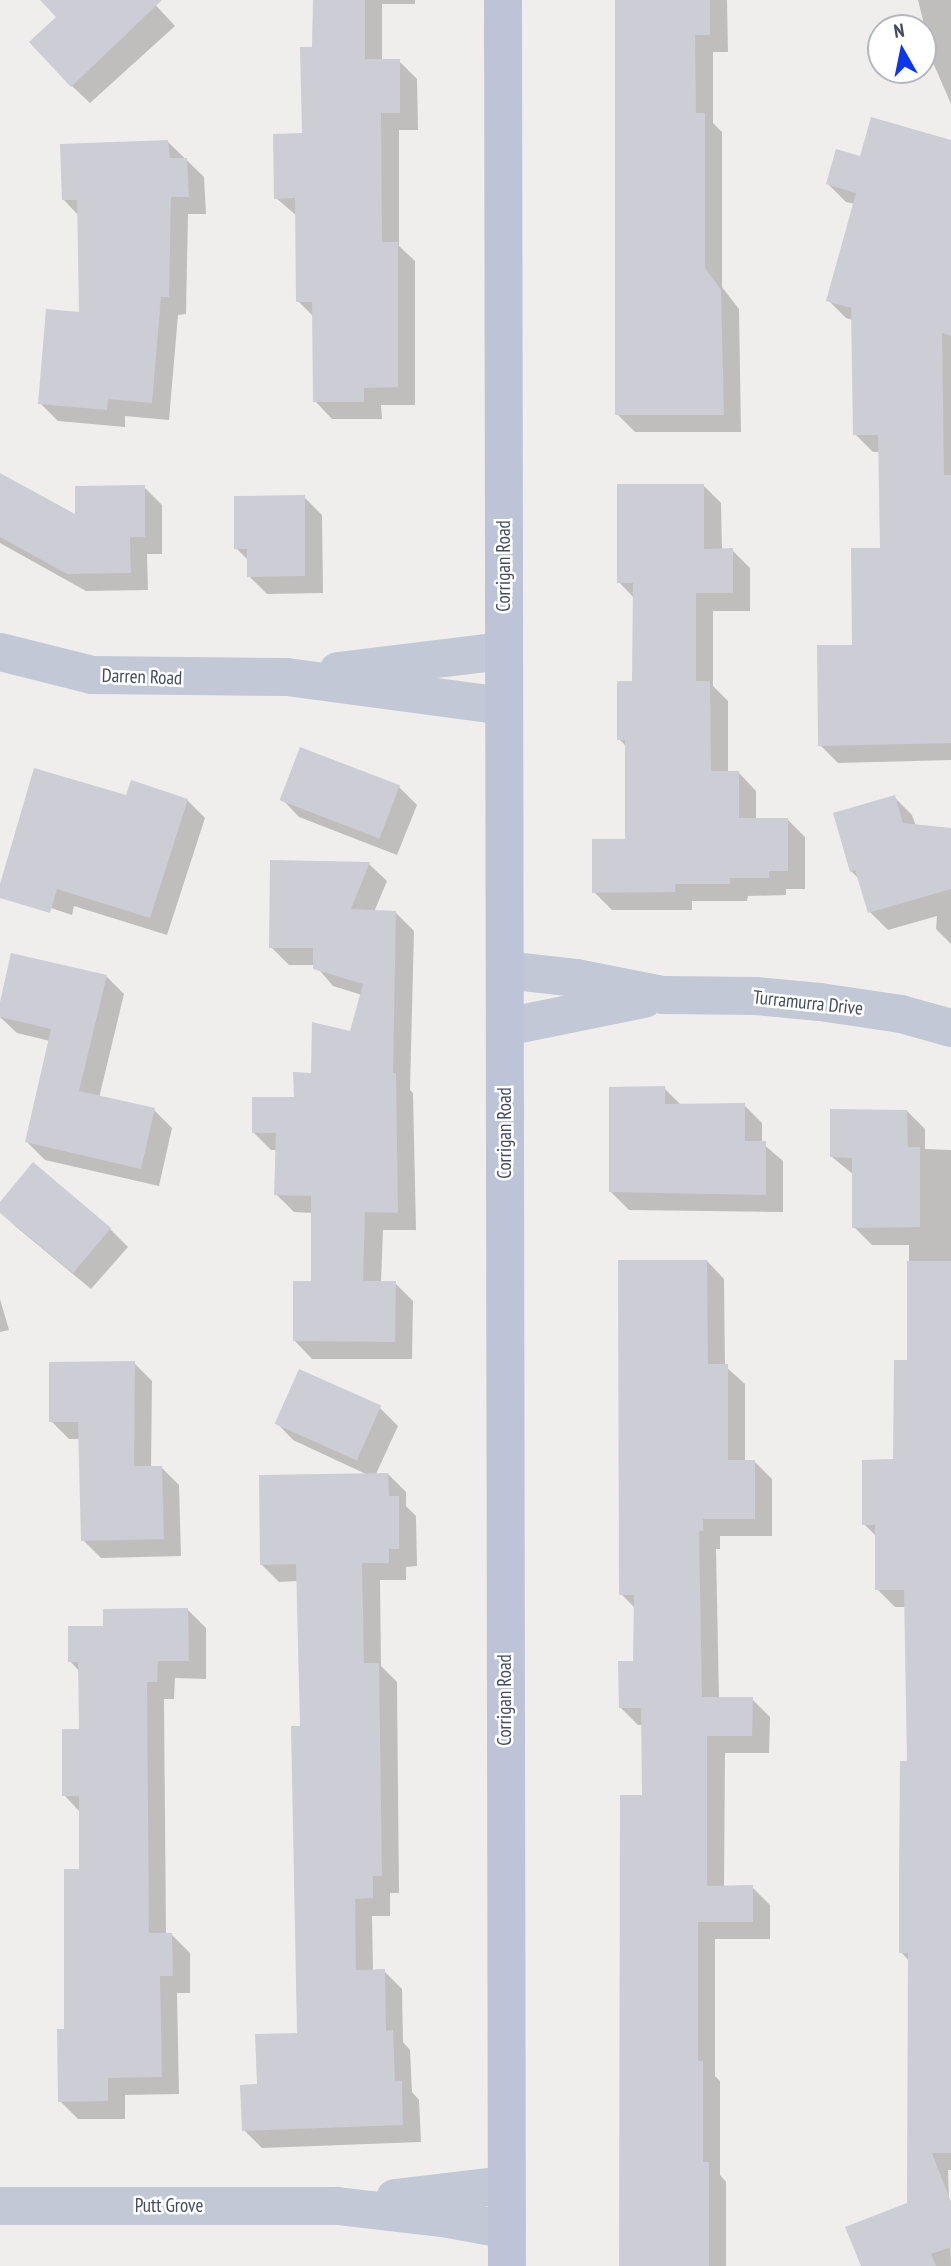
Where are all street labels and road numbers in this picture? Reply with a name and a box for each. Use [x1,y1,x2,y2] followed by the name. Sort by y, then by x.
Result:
[493,520,515,612] street label: Corrigan Road
[101,664,183,690] street label: Darren Road
[752,986,864,1020] street label: Turramurra Drive
[494,1087,516,1179] street label: Corrigan Road
[494,1654,516,1746] street label: Corrigan Road
[135,2195,203,2217] street label: Putt Grove

